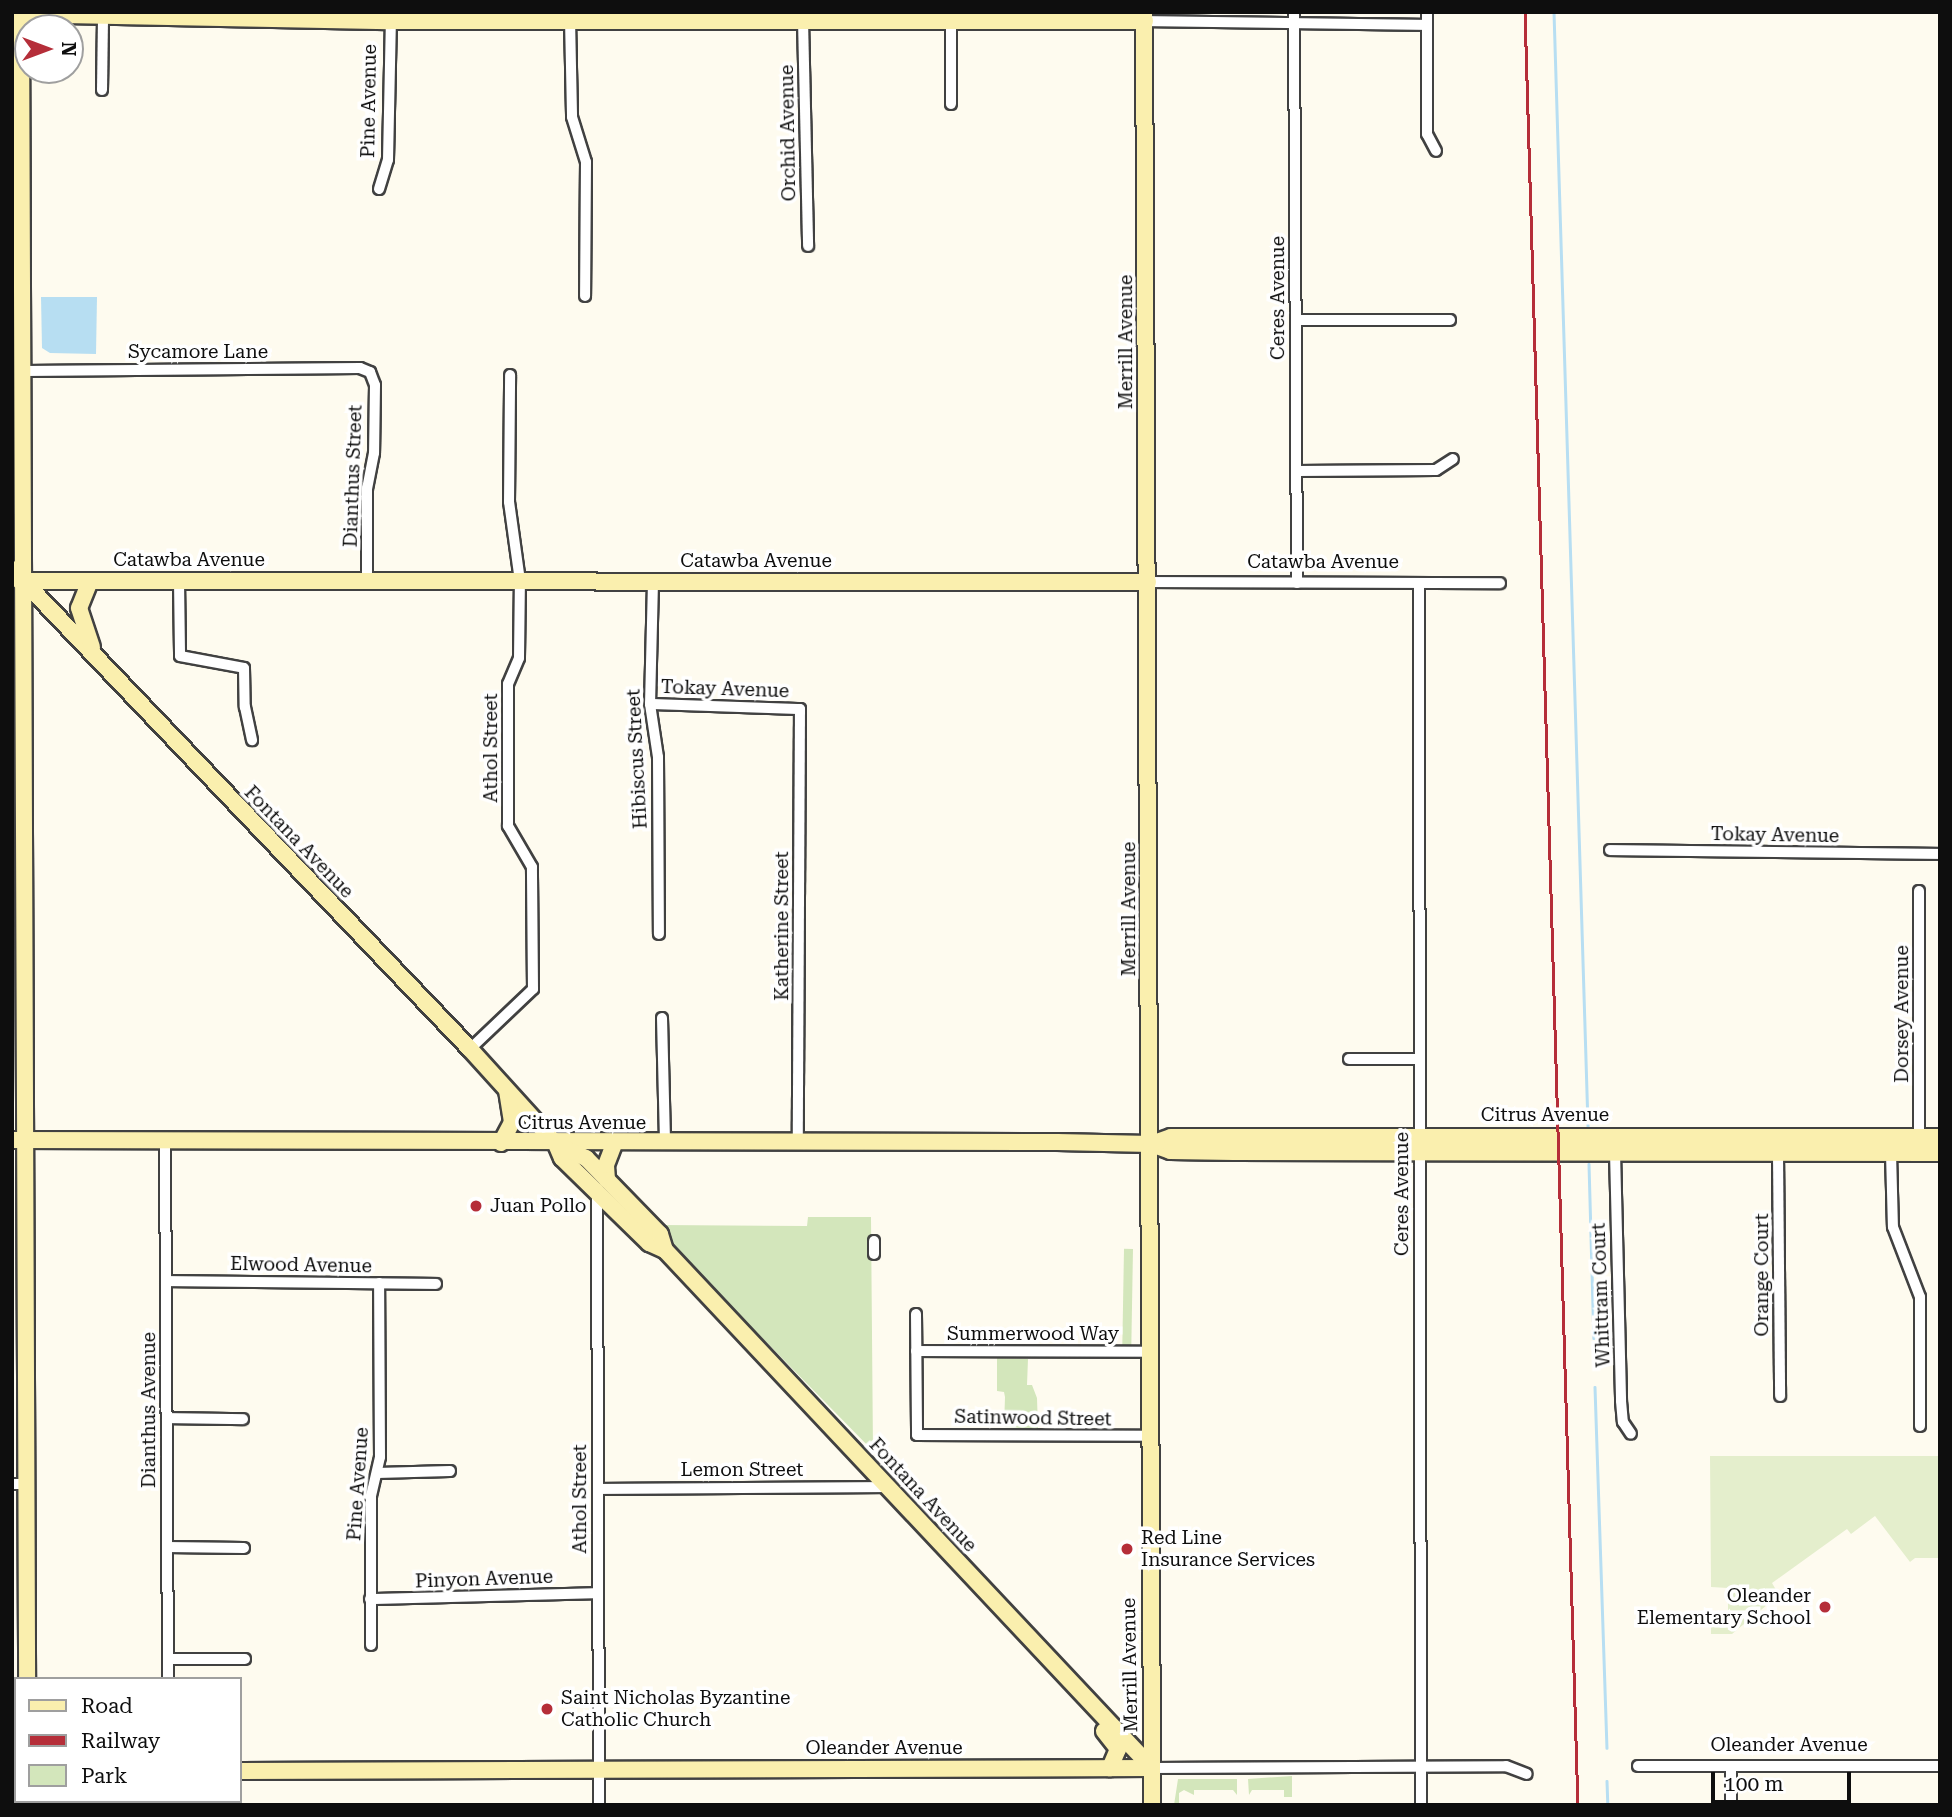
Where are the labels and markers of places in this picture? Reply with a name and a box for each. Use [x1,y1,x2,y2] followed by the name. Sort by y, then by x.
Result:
[490,1195,587,1217] place label: Juan Pollo
[468,1198,484,1214] marker: Juan Pollo
[1141,1527,1315,1571] place label: Red Line Insurance Services
[1119,1541,1135,1557] marker: Red Line Insurance Services
[1637,1585,1811,1629] place label: Oleander Elementary School
[1817,1599,1833,1615] marker: Oleander Elementary School
[561,1687,790,1731] place label: Saint Nicholas Byzantine Catholic Church
[539,1701,555,1717] marker: Saint Nicholas Byzantine Catholic Church

